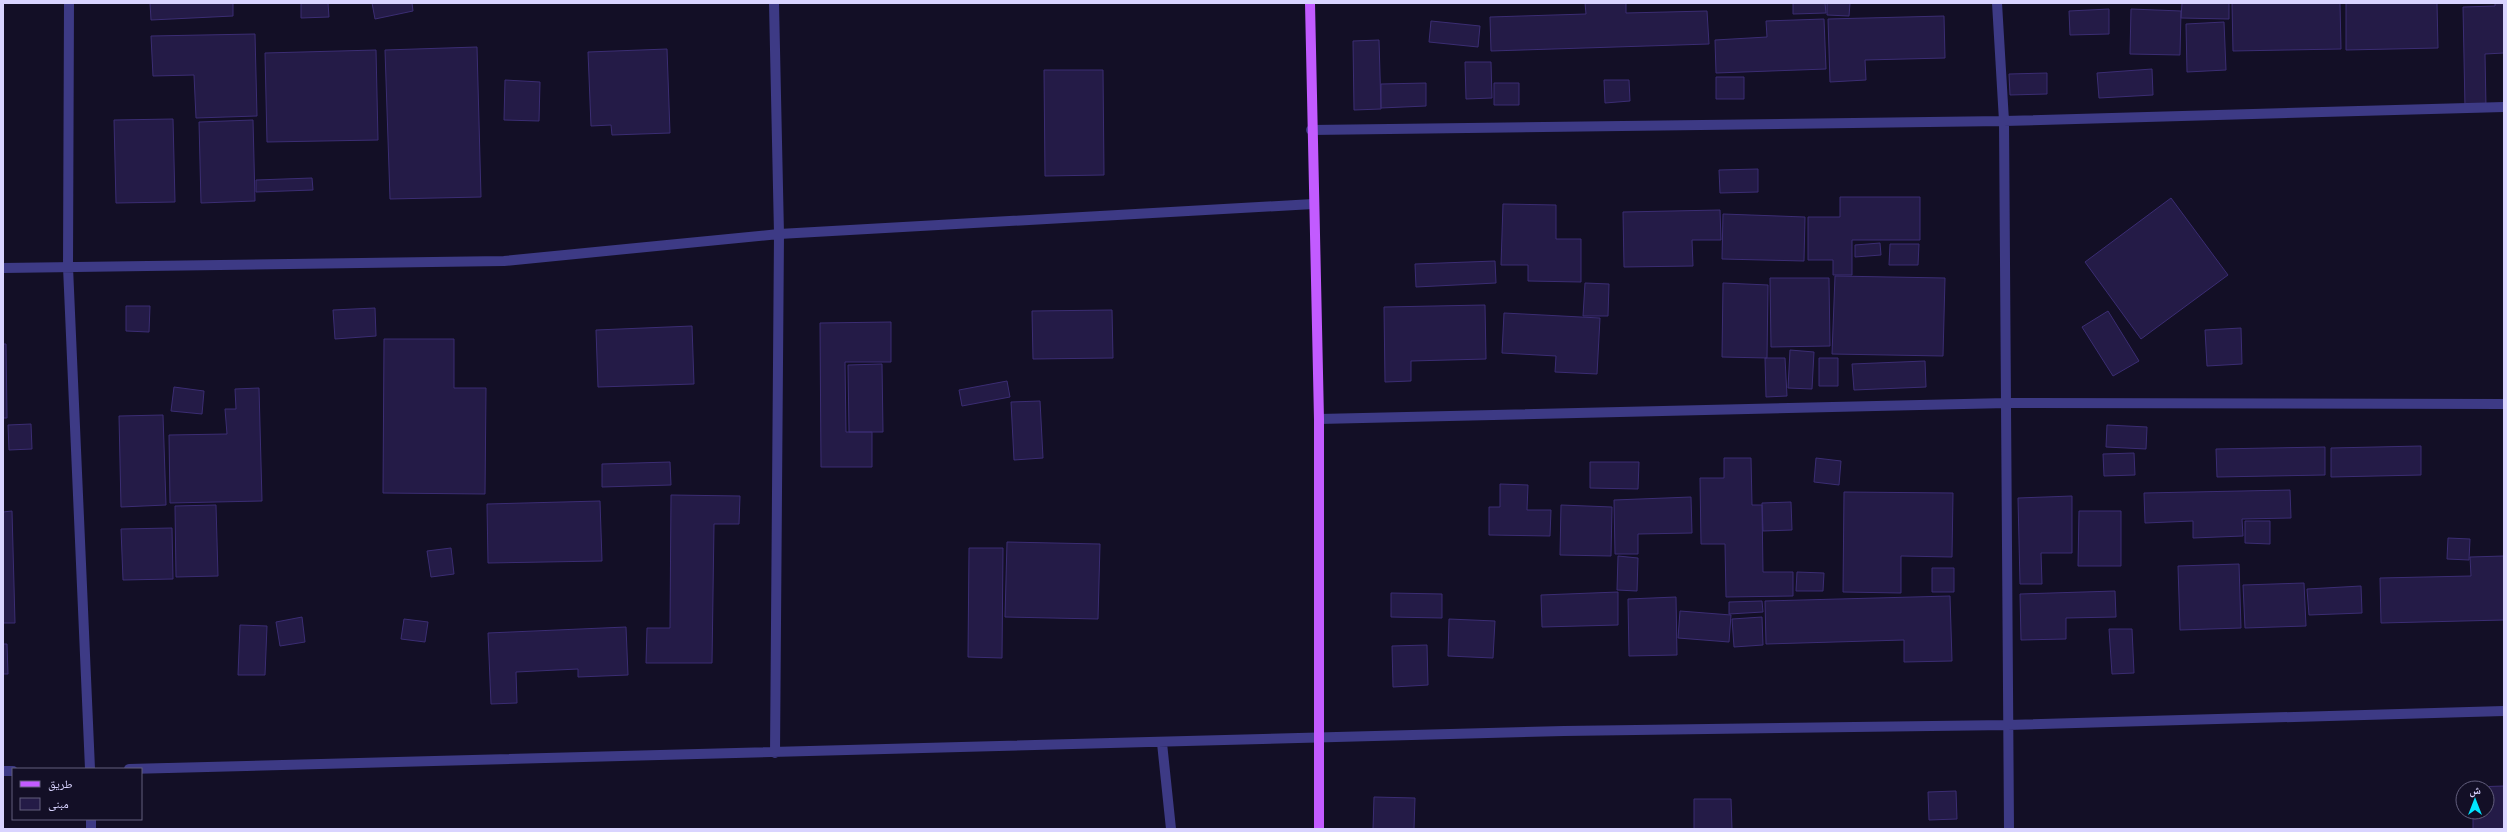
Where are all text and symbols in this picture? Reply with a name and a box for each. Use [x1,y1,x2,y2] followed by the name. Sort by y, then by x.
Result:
[12,768,142,820] legend
[48,776,73,791] text: طريق
[2455,780,2495,820] north arrow
[2469,783,2481,798] text: ش
[48,796,69,811] text: مبنى

